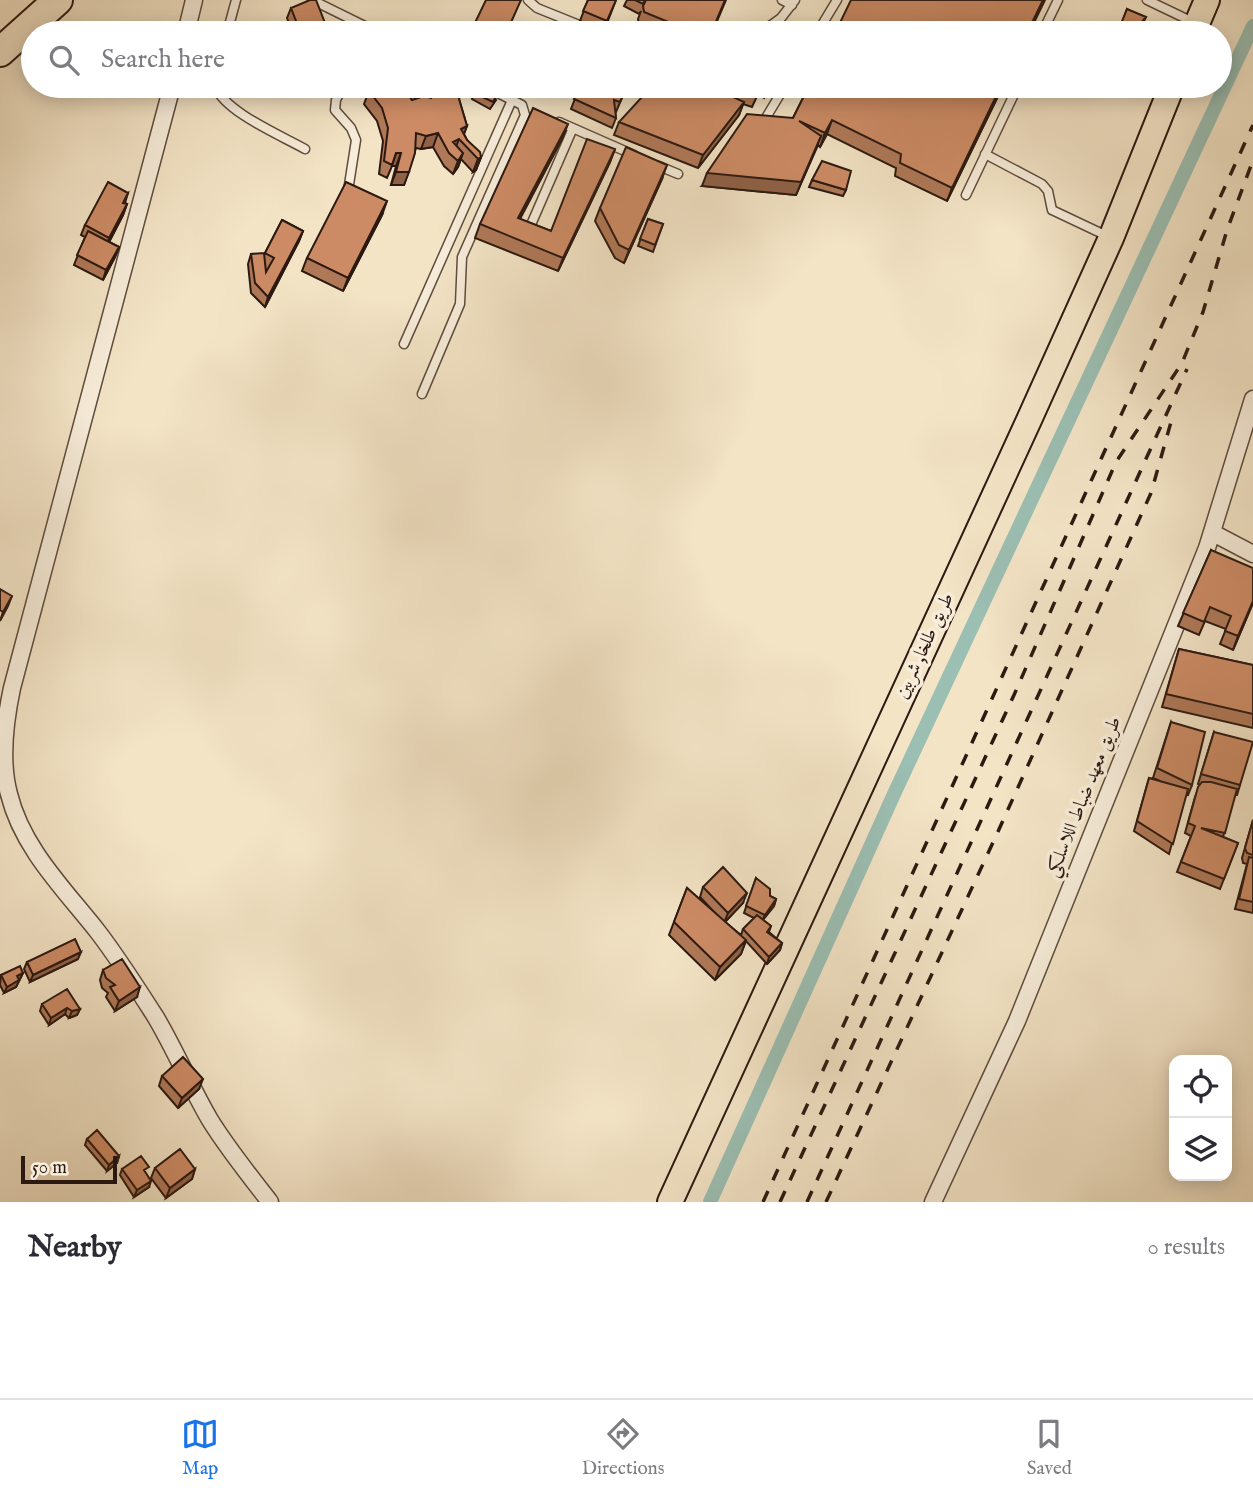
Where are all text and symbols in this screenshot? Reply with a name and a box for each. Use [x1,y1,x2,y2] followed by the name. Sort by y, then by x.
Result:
[21,21,1232,98] search box
[45,41,83,79] icon: search
[101,43,225,76] text: Search here
[890,589,960,703] street label: طريق طلخا, شربين
[1041,713,1131,882] street label: طريق معهد ضباط اللاسلكي
[1169,1055,1232,1181] map controls
[1169,1055,1232,1118] button: locate
[1169,1118,1232,1181] button: layers
[21,1153,117,1185] scale bar
[32,1156,67,1180] text: 50 m
[28,1229,121,1267] text: Nearby
[1147,1233,1225,1262] text: 0 results
[181,1415,219,1481] tab: Map
[582,1415,664,1481] tab: Directions
[1027,1415,1072,1481] tab: Saved

